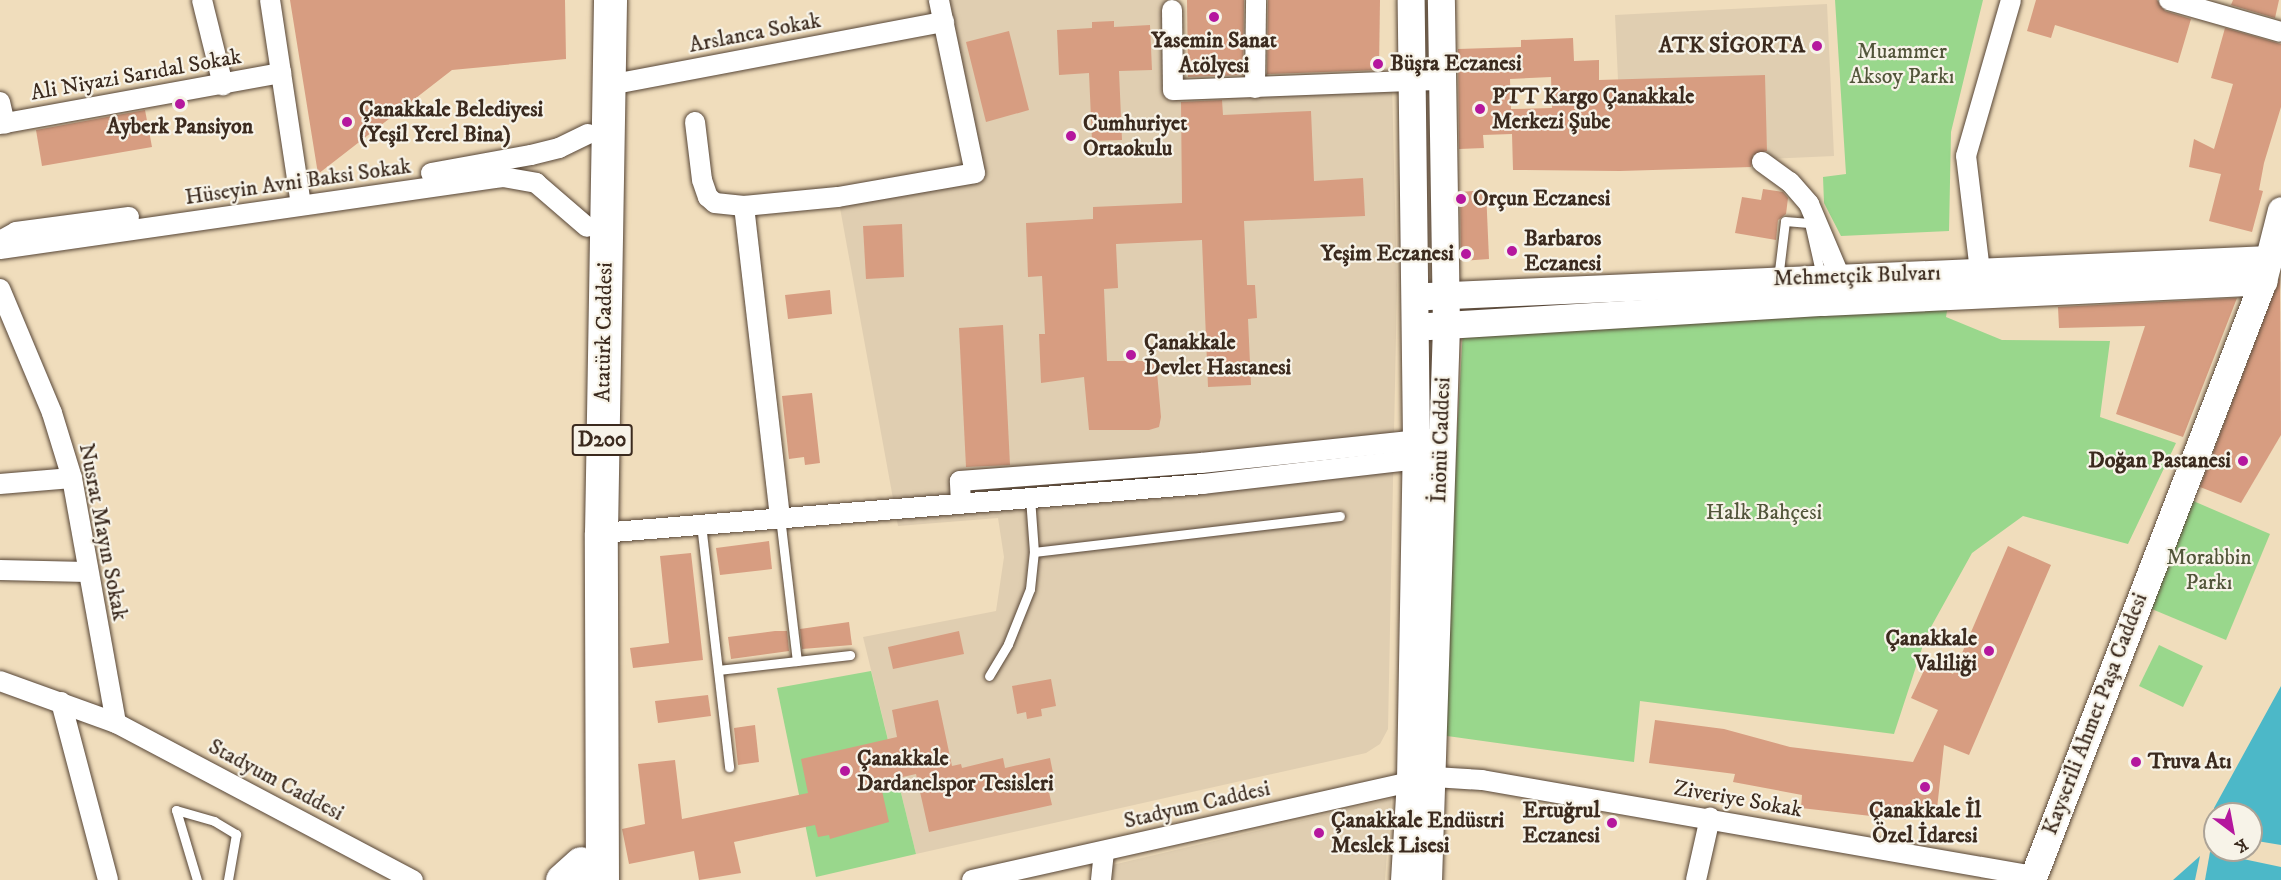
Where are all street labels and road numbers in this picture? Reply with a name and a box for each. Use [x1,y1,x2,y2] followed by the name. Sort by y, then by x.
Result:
[687,7,823,59] street label: Arslanca Sokak
[29,43,243,107] street label: Ali Niyazi Sarıdal Sokak
[183,153,413,211] street label: Hüseyin Avni Baksi Sokak
[1773,260,1941,292] street label: Mehmetçik Bulvarı
[590,262,618,402] street label: Atatürk Caddesi
[1426,377,1456,503] street label: İnönü Caddesi
[570,422,634,458] road number: D200
[73,441,133,623] street label: Nusrat Mayın Sokak
[2037,589,2153,839] street label: Kayserili Ahmet Paşa Caddesi
[204,733,348,827] street label: Stadyum Caddesi
[1121,775,1273,835] street label: Stadyum Caddesi
[1672,775,1804,823] street label: Ziveriye Sokak

